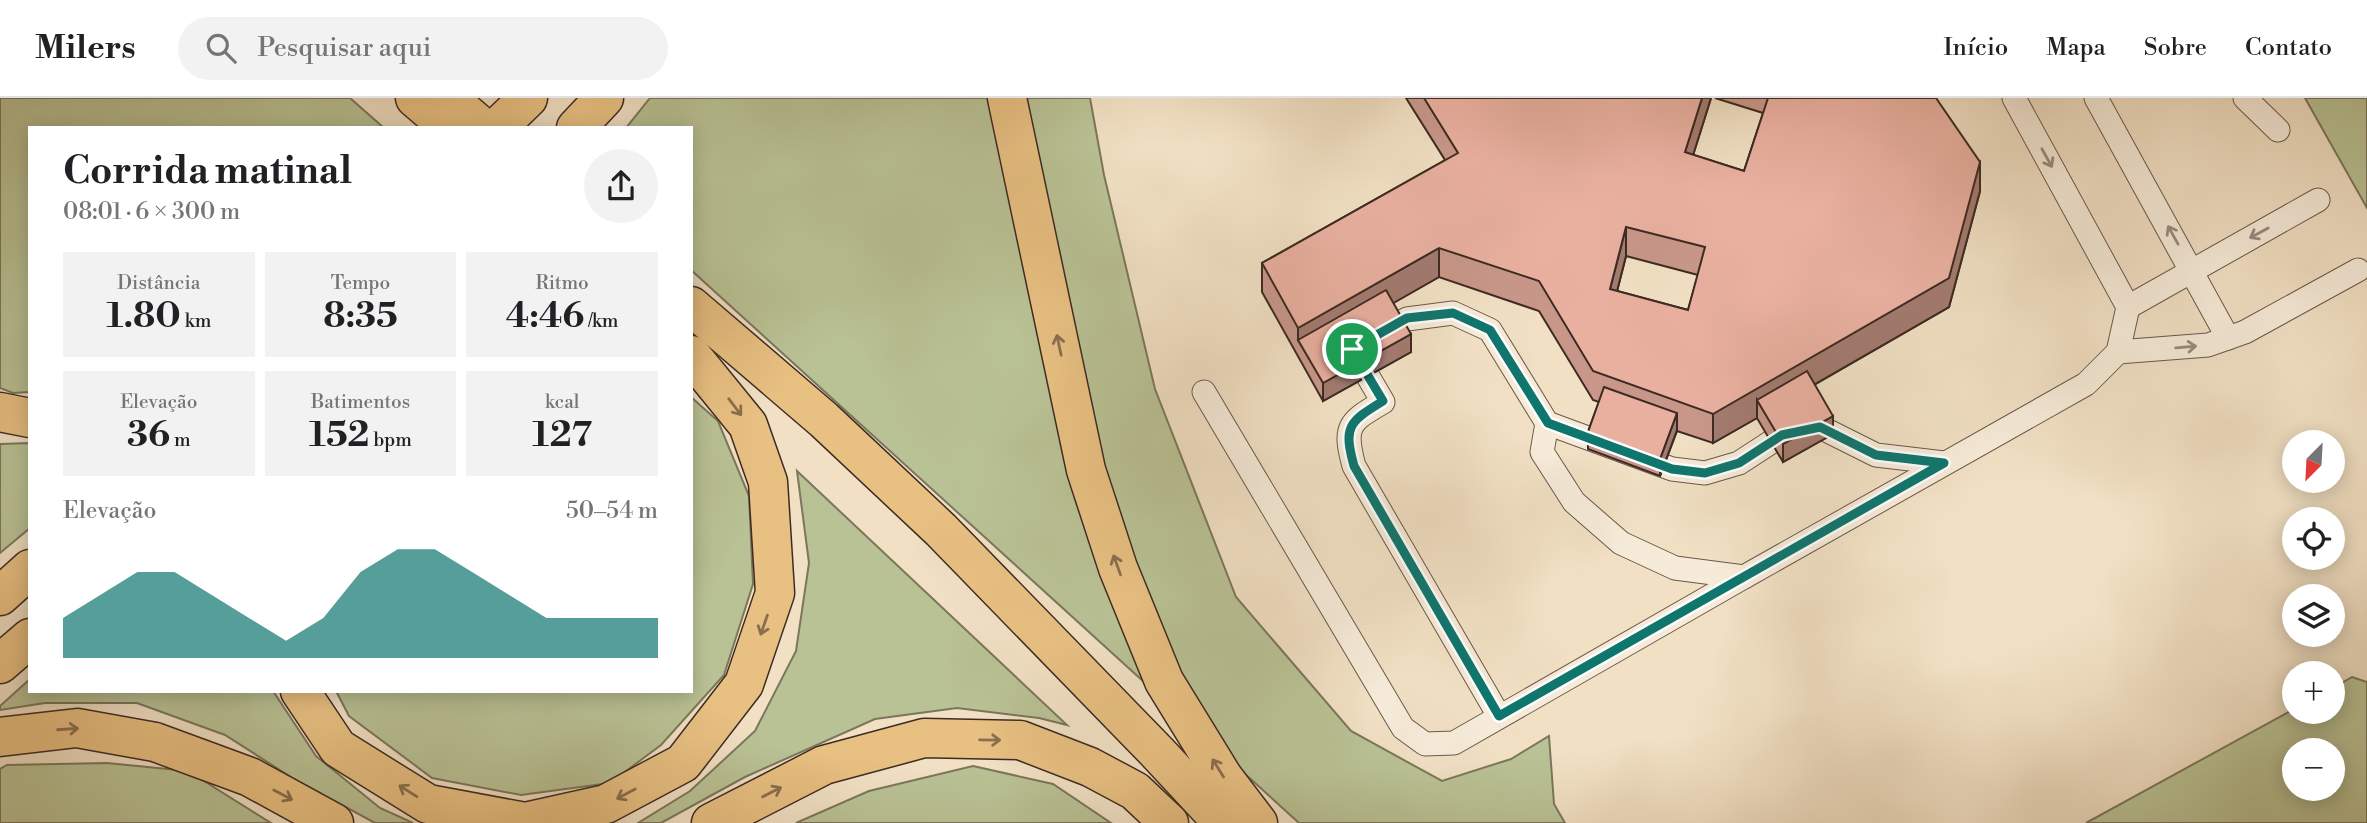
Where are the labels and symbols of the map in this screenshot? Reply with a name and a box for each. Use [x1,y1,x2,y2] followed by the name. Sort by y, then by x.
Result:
[2041,147,2054,168] one-way arrow
[2166,225,2180,245] one-way arrow
[2249,226,2269,240] one-way arrow
[1322,319,1382,379] pin
[1052,334,1066,357] one-way arrow
[2175,340,2197,353] one-way arrow
[727,398,742,416] one-way arrow
[2282,430,2345,494] north arrow
[1110,554,1122,576] one-way arrow
[757,613,769,635] one-way arrow
[56,722,78,735] one-way arrow
[978,733,1001,746] one-way arrow
[1210,758,1224,778] one-way arrow
[399,784,418,799] one-way arrow
[761,785,782,798] one-way arrow
[616,787,637,801] one-way arrow
[272,789,293,802] one-way arrow

